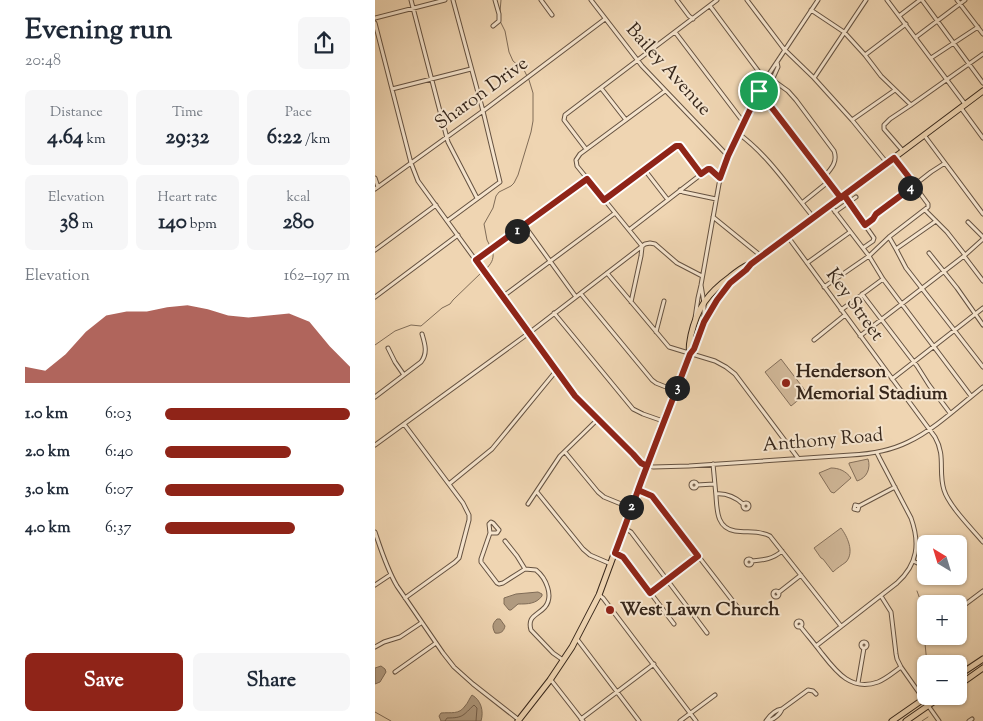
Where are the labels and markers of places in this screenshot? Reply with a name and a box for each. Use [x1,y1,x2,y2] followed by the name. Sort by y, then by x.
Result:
[738,70,780,112] pin
[897,176,923,200] pin: 4
[505,218,529,244] pin: 1
[796,359,948,408] place label: Henderson Memorial Stadium
[665,376,689,400] pin: 3
[780,377,792,389] marker: Henderson Memorial Stadium
[619,494,643,520] pin: 2
[620,597,780,624] place label: West Lawn Church
[604,604,616,616] marker: West Lawn Church

